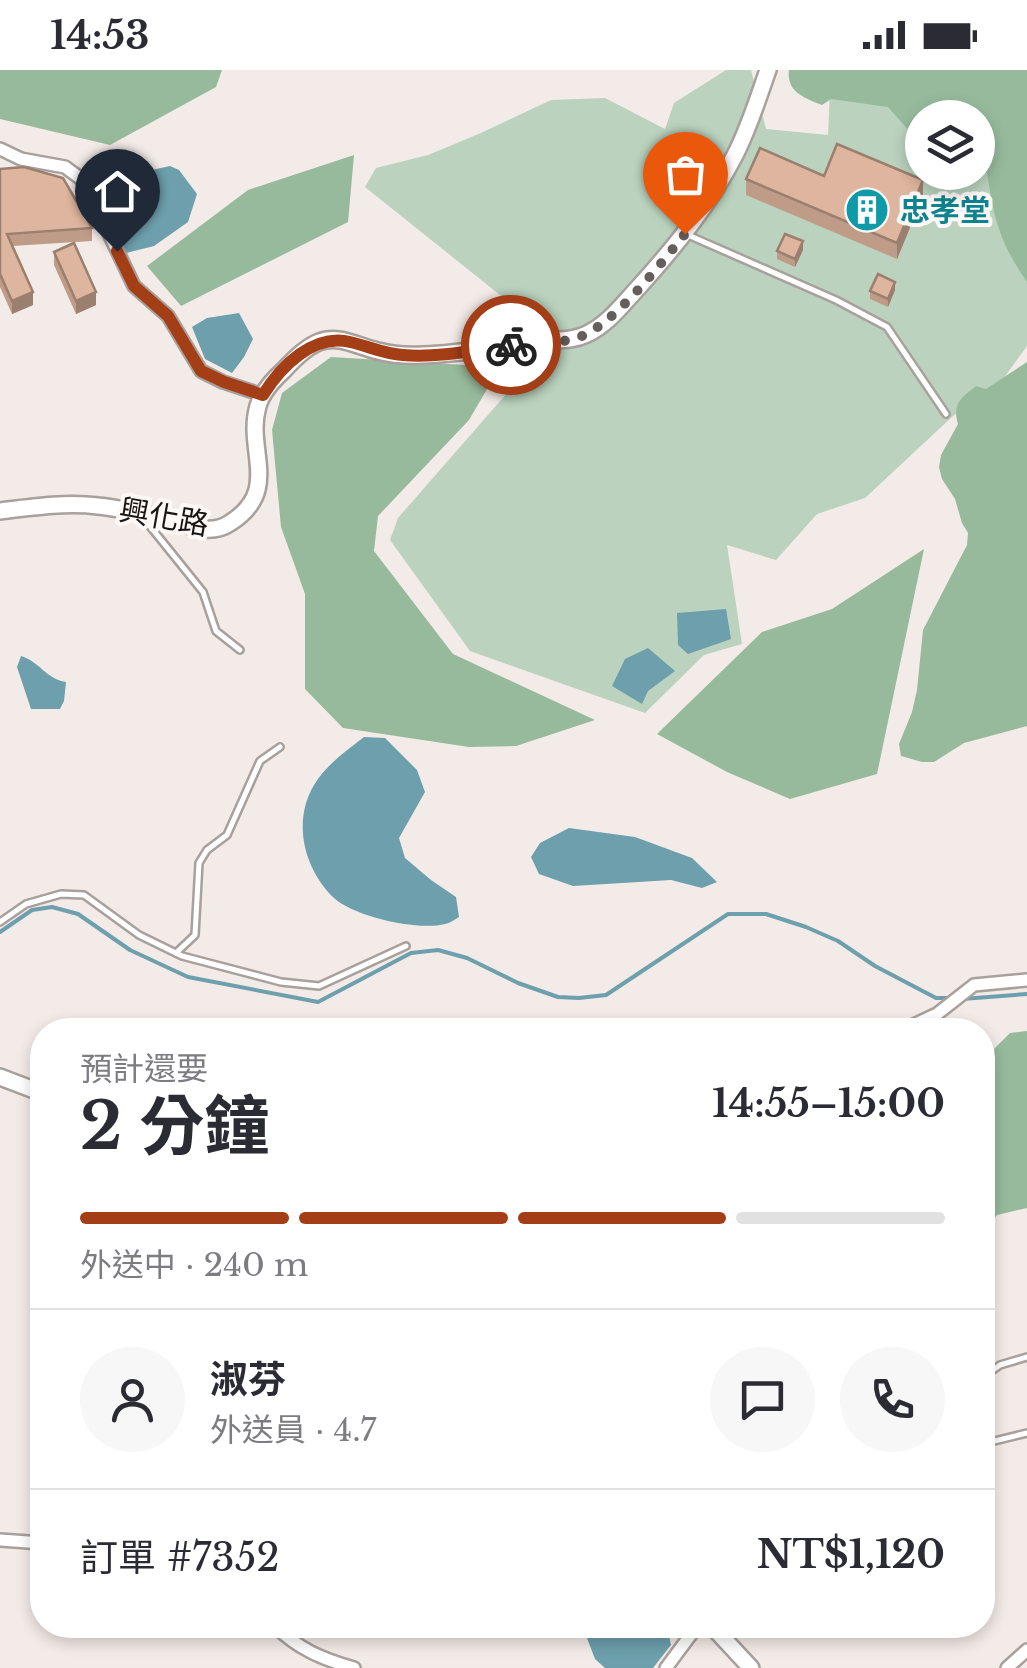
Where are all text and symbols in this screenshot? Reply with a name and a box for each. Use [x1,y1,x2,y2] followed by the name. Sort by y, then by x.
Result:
[50,12,149,59] text: 14:53
[905,100,995,190] map controls
[905,100,995,190] button: layers
[643,132,728,235] pin
[658,147,713,202] icon: bag
[75,149,160,252] pin
[90,164,145,219] icon: home
[844,187,890,233] building icon: 忠孝堂
[900,192,990,229] place label: 忠孝堂
[461,295,561,395] courier
[484,318,539,373] icon: bike
[116,491,212,543] street label: 興化路
[80,1049,208,1089] text: 預計還要
[712,1080,945,1127] text: 14:55–15:00
[80,1086,270,1167] text: 2 分鐘
[80,1245,308,1285] text: 外送中 · 240 m
[80,1347,185,1452] button: person
[710,1347,815,1452] button: chat
[840,1347,945,1452] button: phone
[210,1356,286,1403] text: 淑芬
[210,1410,376,1450] text: 外送員 · 4.7
[757,1531,945,1578] text: NT$1,120
[80,1534,280,1581] text: 訂單 #7352

